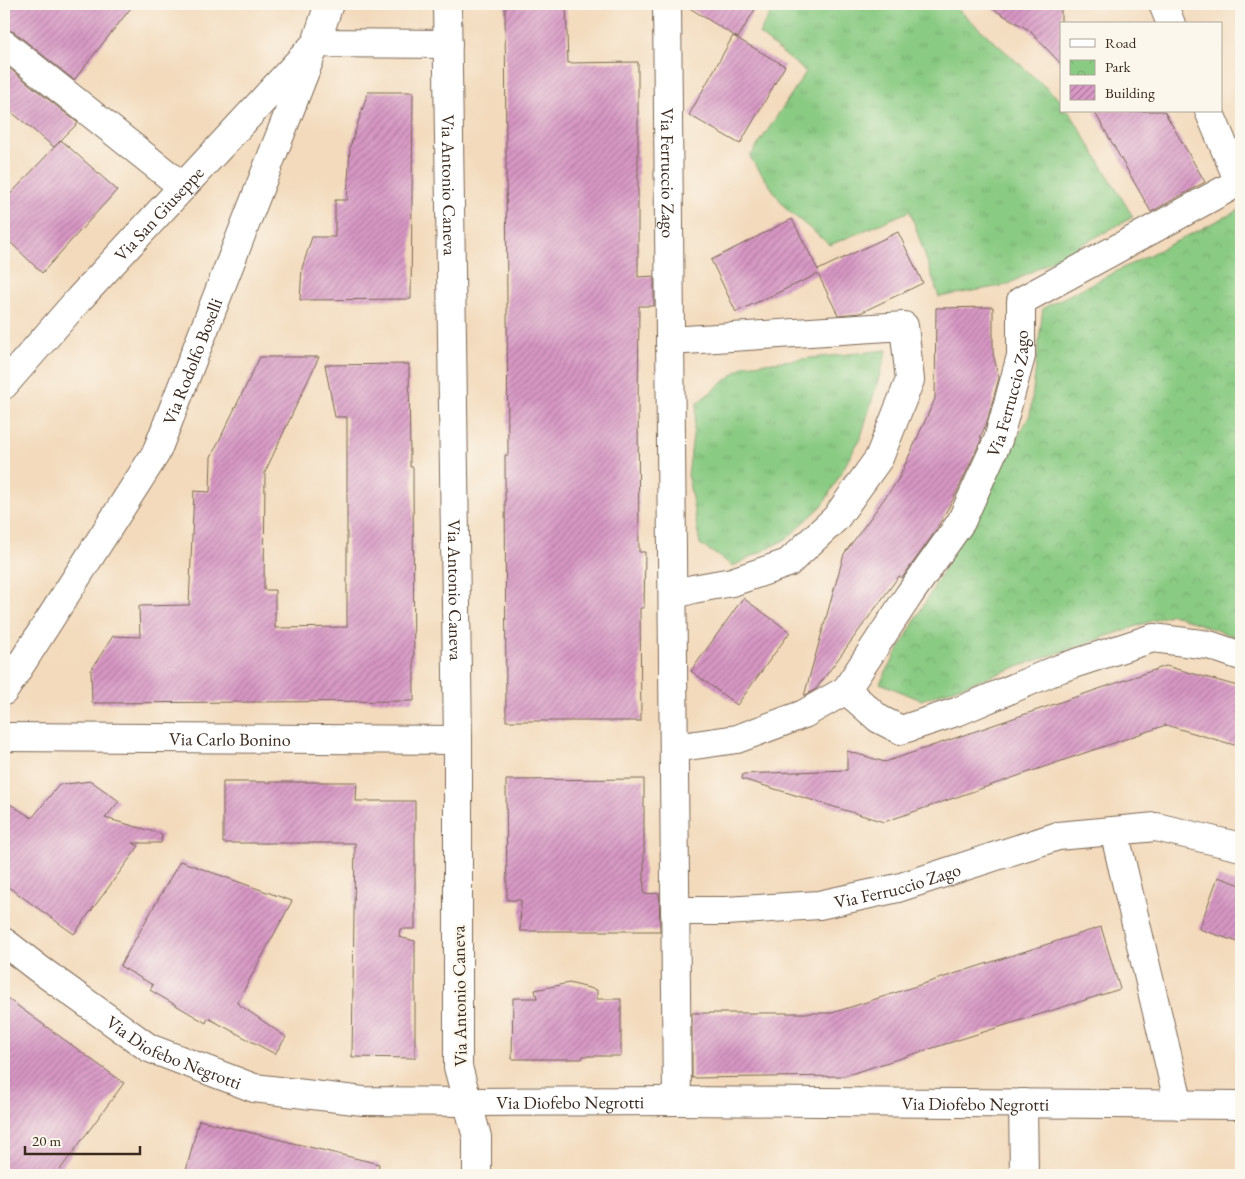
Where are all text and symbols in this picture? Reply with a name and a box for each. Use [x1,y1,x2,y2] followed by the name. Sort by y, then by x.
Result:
[1060,22,1222,112] legend
[1105,33,1137,52] text: Road
[1105,57,1132,76] text: Park
[1105,83,1155,102] text: Building
[656,108,681,238] street label: Via Ferruccio Zago
[437,114,462,257] street label: Via Antonio Caneva
[109,161,208,266] street label: Via San Giuseppe
[157,294,227,428] street label: Via Rodolfo Boselli
[980,330,1033,460] street label: Via Ferruccio Zago
[443,519,468,662] street label: Via Antonio Caneva
[169,727,291,750] street label: Via Carlo Bonino
[832,857,964,913] street label: Via Ferruccio Zago
[446,924,472,1067] street label: Via Antonio Caneva
[102,1010,245,1094] street label: Via Diofebo Negrotti
[496,1090,645,1113] street label: Via Diofebo Negrotti
[901,1091,1050,1115] street label: Via Diofebo Negrotti
[25,1124,140,1156] scale bar
[32,1131,61,1150] text: 20 m

